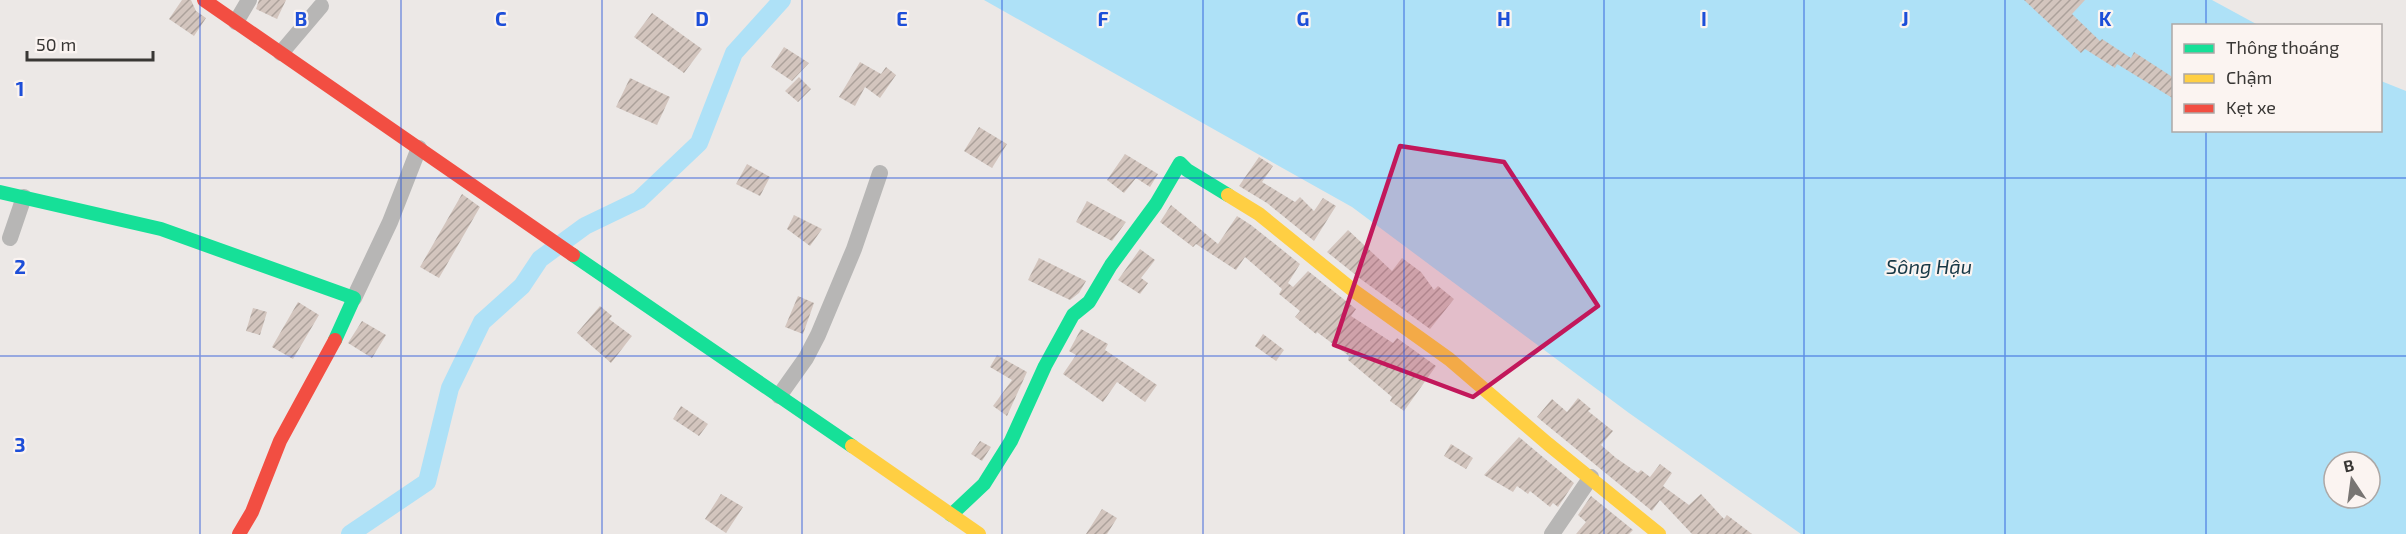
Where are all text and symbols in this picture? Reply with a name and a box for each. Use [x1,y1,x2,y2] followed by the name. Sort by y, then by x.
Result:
[295,6,307,30] text: B
[495,6,507,30] text: C
[695,6,709,30] text: D
[896,6,908,30] text: E
[1097,6,1109,30] text: F
[1297,6,1309,30] text: G
[1497,6,1511,30] text: H
[1701,6,1707,30] text: I
[1901,6,1909,30] text: J
[2099,6,2112,30] text: K
[27,24,153,62] scale bar
[2172,24,2382,132] legend
[36,33,76,55] text: 50 m
[2226,36,2339,58] text: Thông thoáng
[2226,66,2272,88] text: Chậm
[16,76,24,100] text: 1
[2226,96,2276,118] text: Kẹt xe
[14,254,26,278] text: 2
[1886,254,1972,278] water label: Sông Hậu
[14,432,26,456] text: 3
[2322,450,2382,510] north arrow
[2341,454,2356,475] text: B

